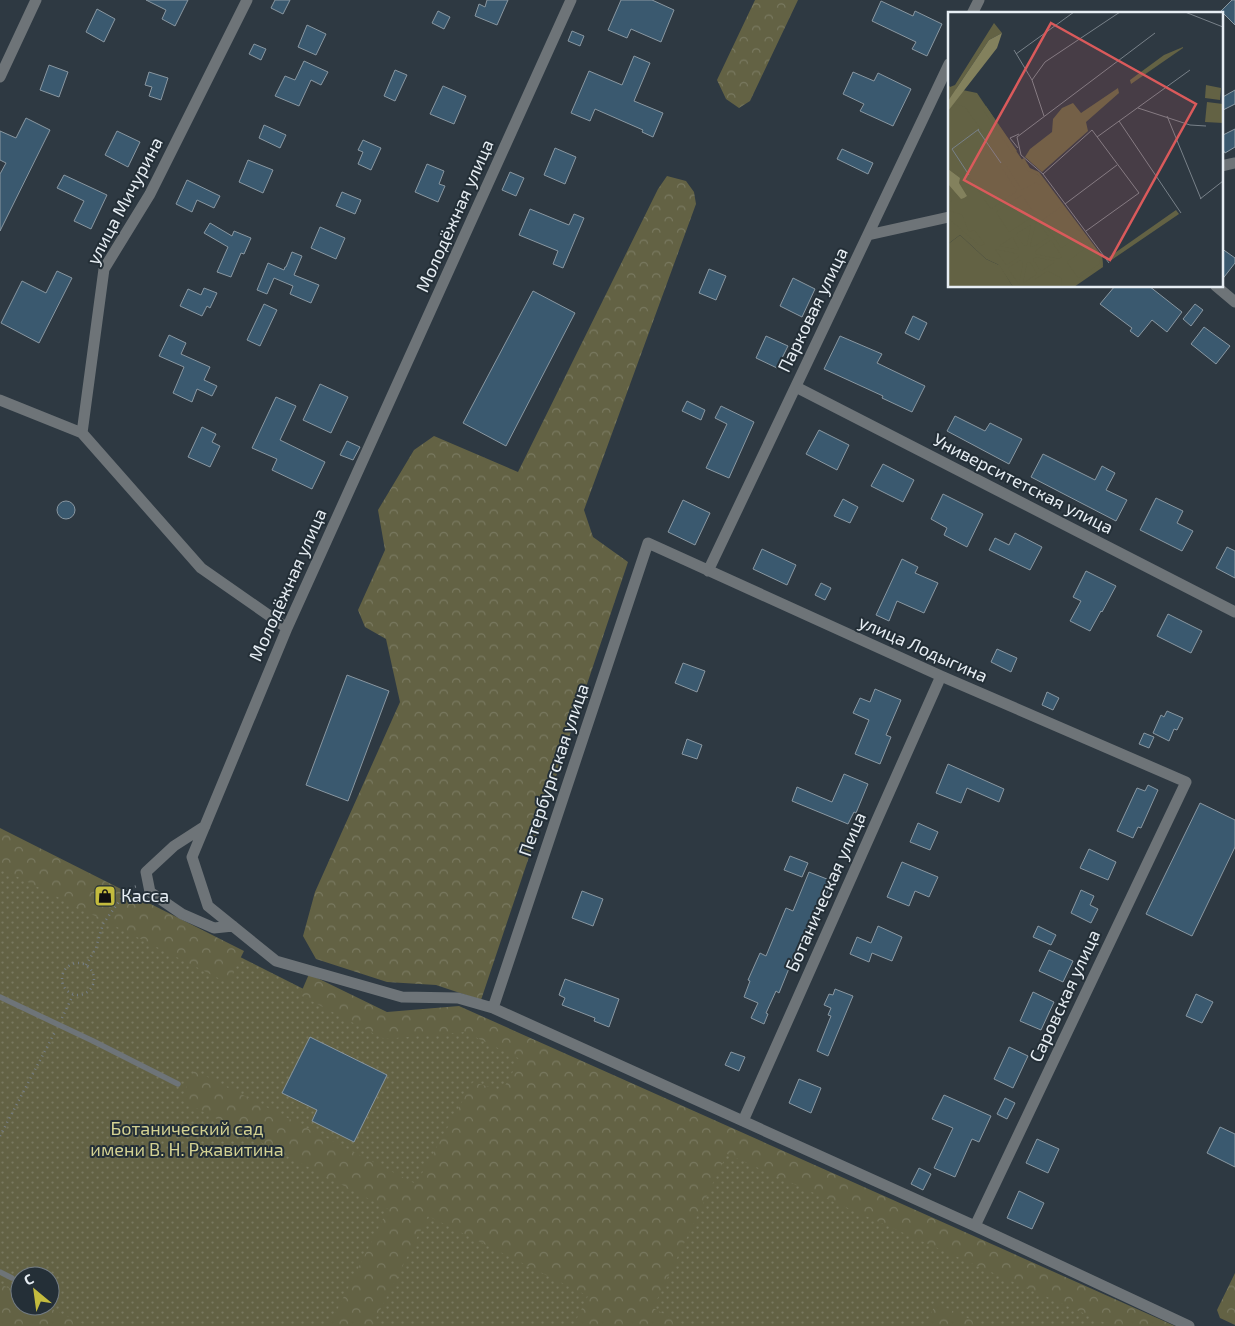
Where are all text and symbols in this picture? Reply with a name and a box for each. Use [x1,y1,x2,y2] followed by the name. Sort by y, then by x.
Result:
[948,12,1222,288] inset map
[81,133,167,268] street label: улица Мичурина
[411,136,498,295] street label: Молодёжная улица
[772,243,852,376] street label: Парковая улица
[930,428,1117,538] street label: Университетская улица
[244,505,331,664] street label: Молодёжная улица
[855,610,991,686] street label: улица Лодыгина
[513,680,593,859] street label: Петербургская улица
[780,808,870,975] street label: Ботаническая улица
[93,884,117,908] shop icon: Касса
[121,884,169,906] place label: Касса
[1024,926,1104,1065] street label: Саровская улица
[90,1117,284,1160] park label: Ботанический сад имени В. Н. Ржавитина
[10,1266,60,1316] north arrow
[21,1270,36,1289] text: С

